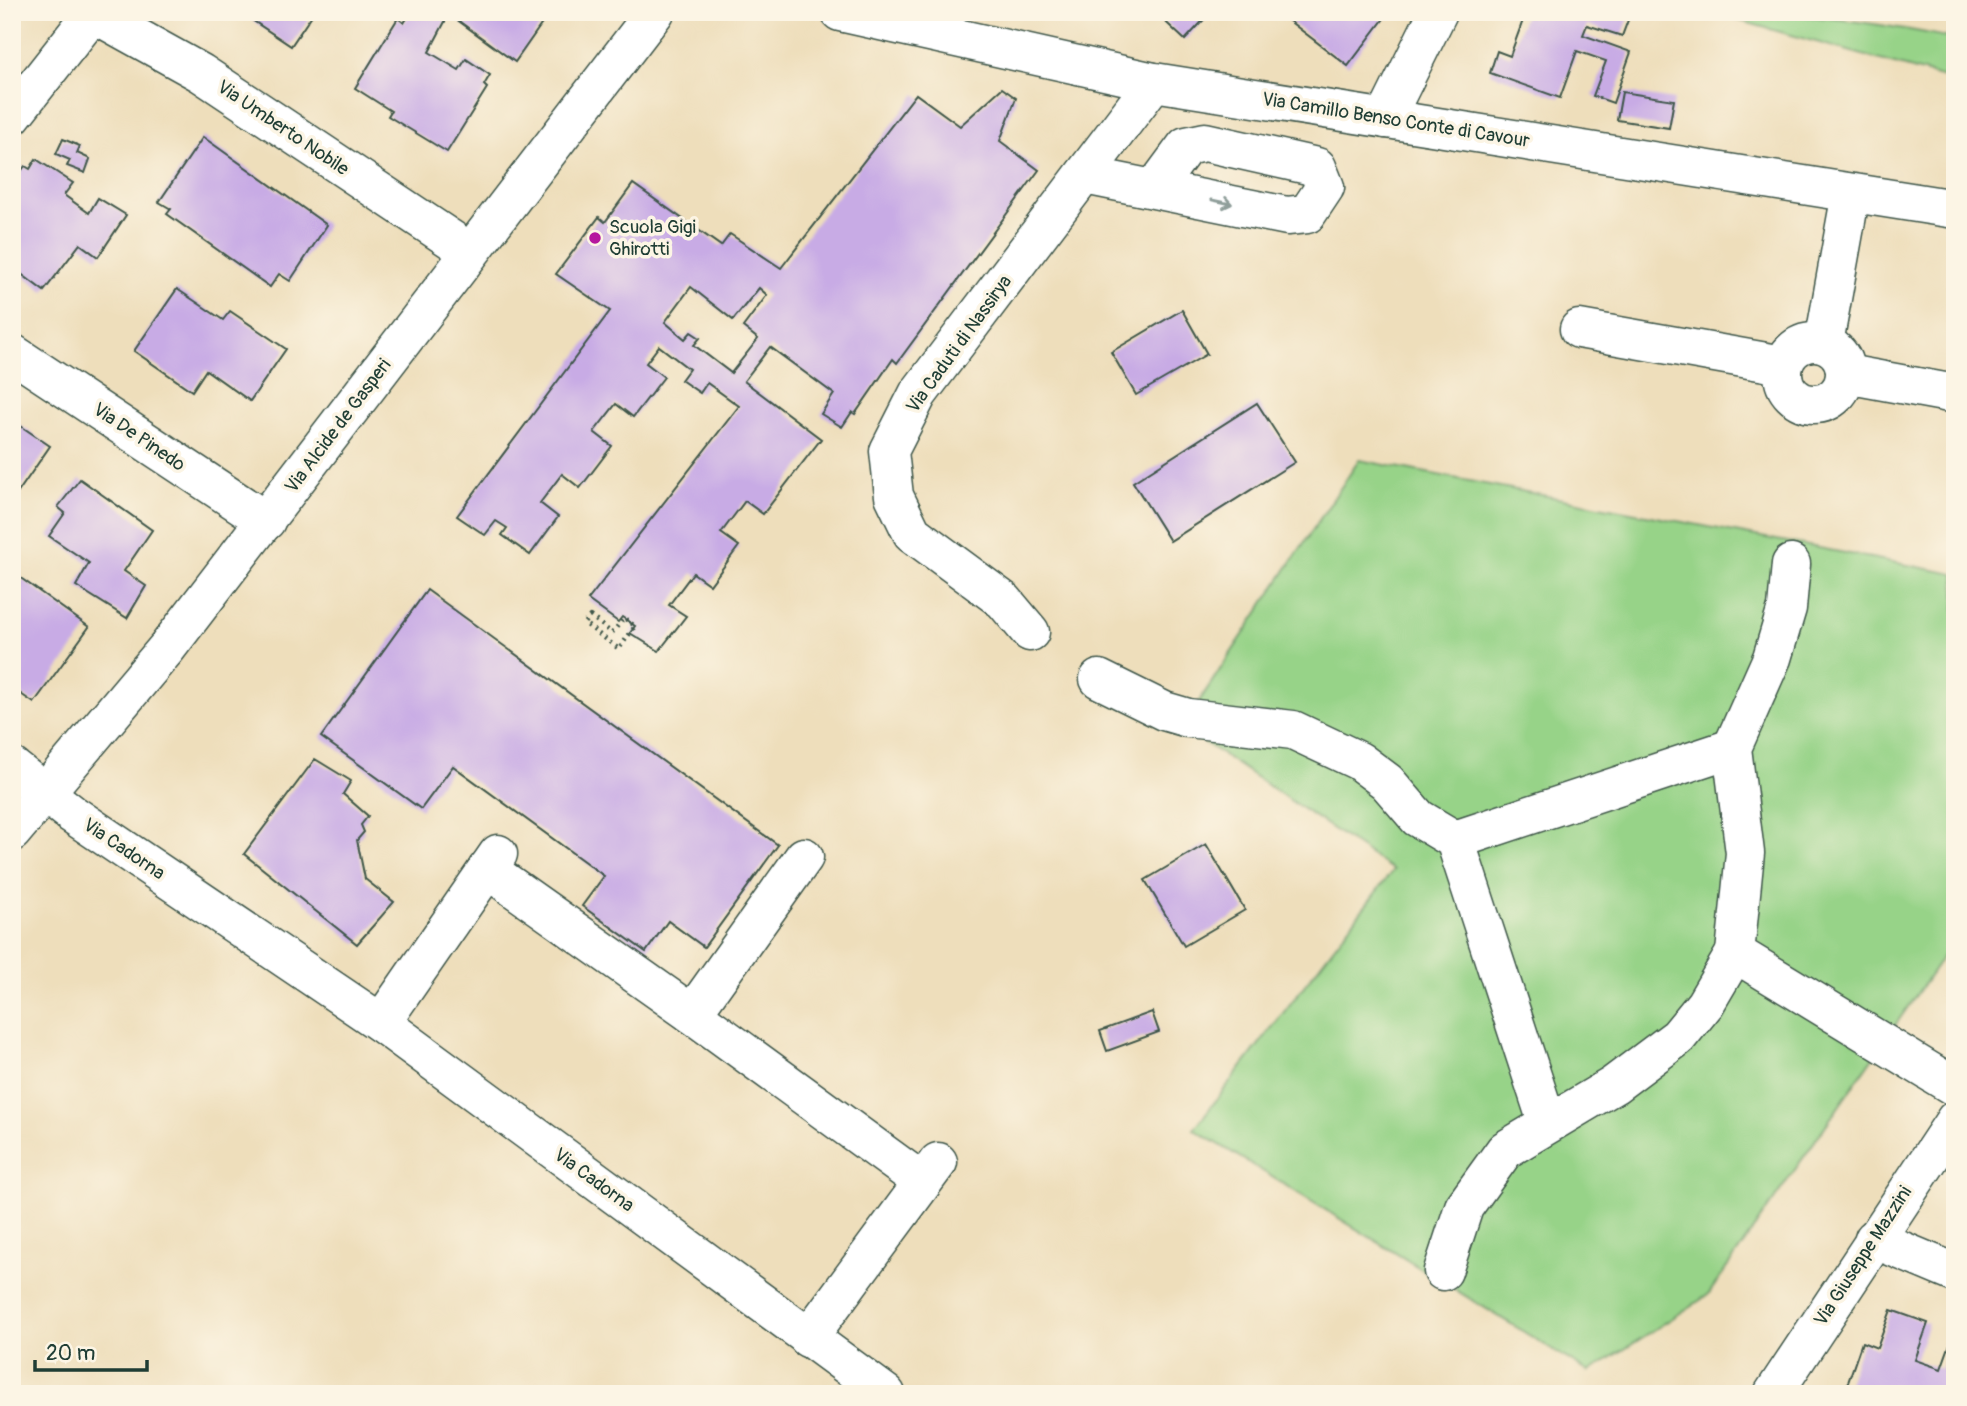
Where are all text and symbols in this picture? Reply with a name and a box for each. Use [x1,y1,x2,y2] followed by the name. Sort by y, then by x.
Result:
[212,75,354,181] street label: Via Umberto Nobile
[1260,87,1532,153] street label: Via Camillo Benso Conte di Cavour
[1210,196,1233,209] one-way arrow
[609,215,696,261] place label: Scuola Gigi Ghirotti
[587,230,603,246] marker: Scuola Gigi Ghirotti
[901,270,1017,418] street label: Via Caduti di Nassirya
[280,354,396,498] street label: Via Alcide de Gasperi
[88,397,190,477] street label: Via De Pinedo
[78,813,170,885] street label: Via Cadorna
[549,1143,639,1217] street label: Via Cadorna
[1809,1181,1917,1331] street label: Via Giuseppe Mazzini
[35,1329,147,1373] scale bar
[46,1340,95,1367] text: 20 m

